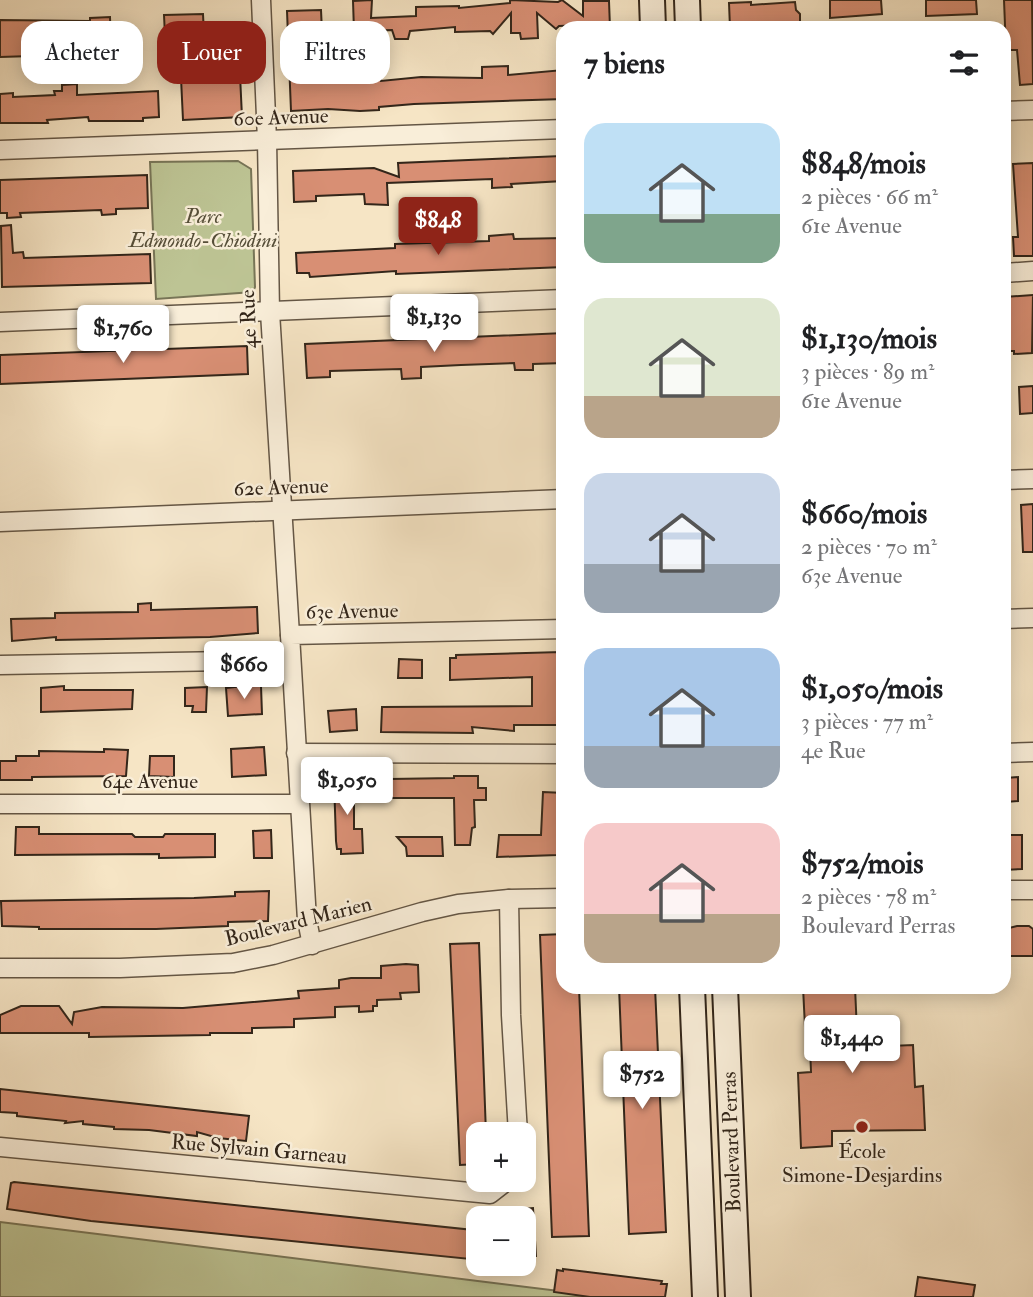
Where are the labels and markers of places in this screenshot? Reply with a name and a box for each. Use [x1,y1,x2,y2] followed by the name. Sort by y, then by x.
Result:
[397,198,479,257] pin: $848
[377,294,491,354] pin: $1,130
[66,306,180,365] pin: $1,760
[203,642,285,701] pin: $660
[290,758,404,817] pin: $1,050
[795,1016,909,1075] pin: $1,440
[601,1052,683,1111] pin: $752
[854,1119,870,1135] marker: École Simone-Desjardins
[782,1138,942,1189] place label: École Simone-Desjardins

